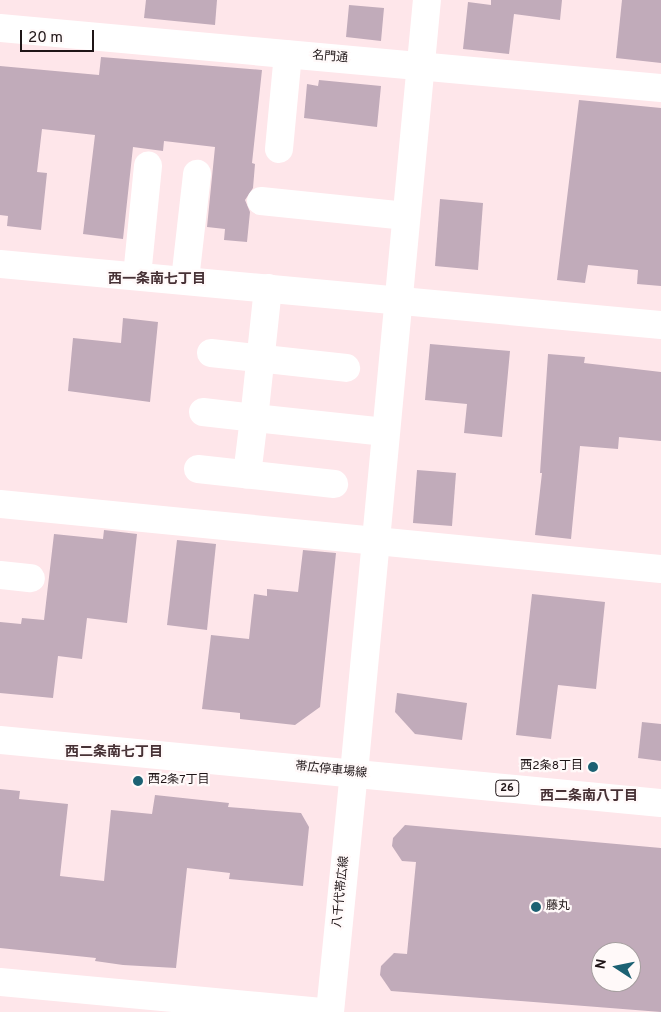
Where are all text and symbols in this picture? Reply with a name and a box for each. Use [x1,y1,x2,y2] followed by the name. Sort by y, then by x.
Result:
[22,20,96,52] scale bar
[28,29,63,48] text: 20 m
[311,49,349,67] street label: 名門通
[108,272,206,288] district label: 西一条南七丁目
[65,745,163,761] district label: 西二条南七丁目
[294,760,368,782] street label: 帯広停車場線
[520,760,583,774] place label: 西2条8丁目
[587,761,599,773] marker: 西2条8丁目
[148,774,210,788] place label: 西2条7丁目
[132,775,144,787] marker: 西2条7丁目
[494,780,520,796] road number: 26
[540,789,638,805] district label: 西二条南八丁目
[331,855,353,929] street label: 八千代帯広線
[546,900,570,914] place label: 藤丸
[530,901,542,913] marker: 藤丸
[591,942,641,992] north arrow
[592,958,611,971] text: N

